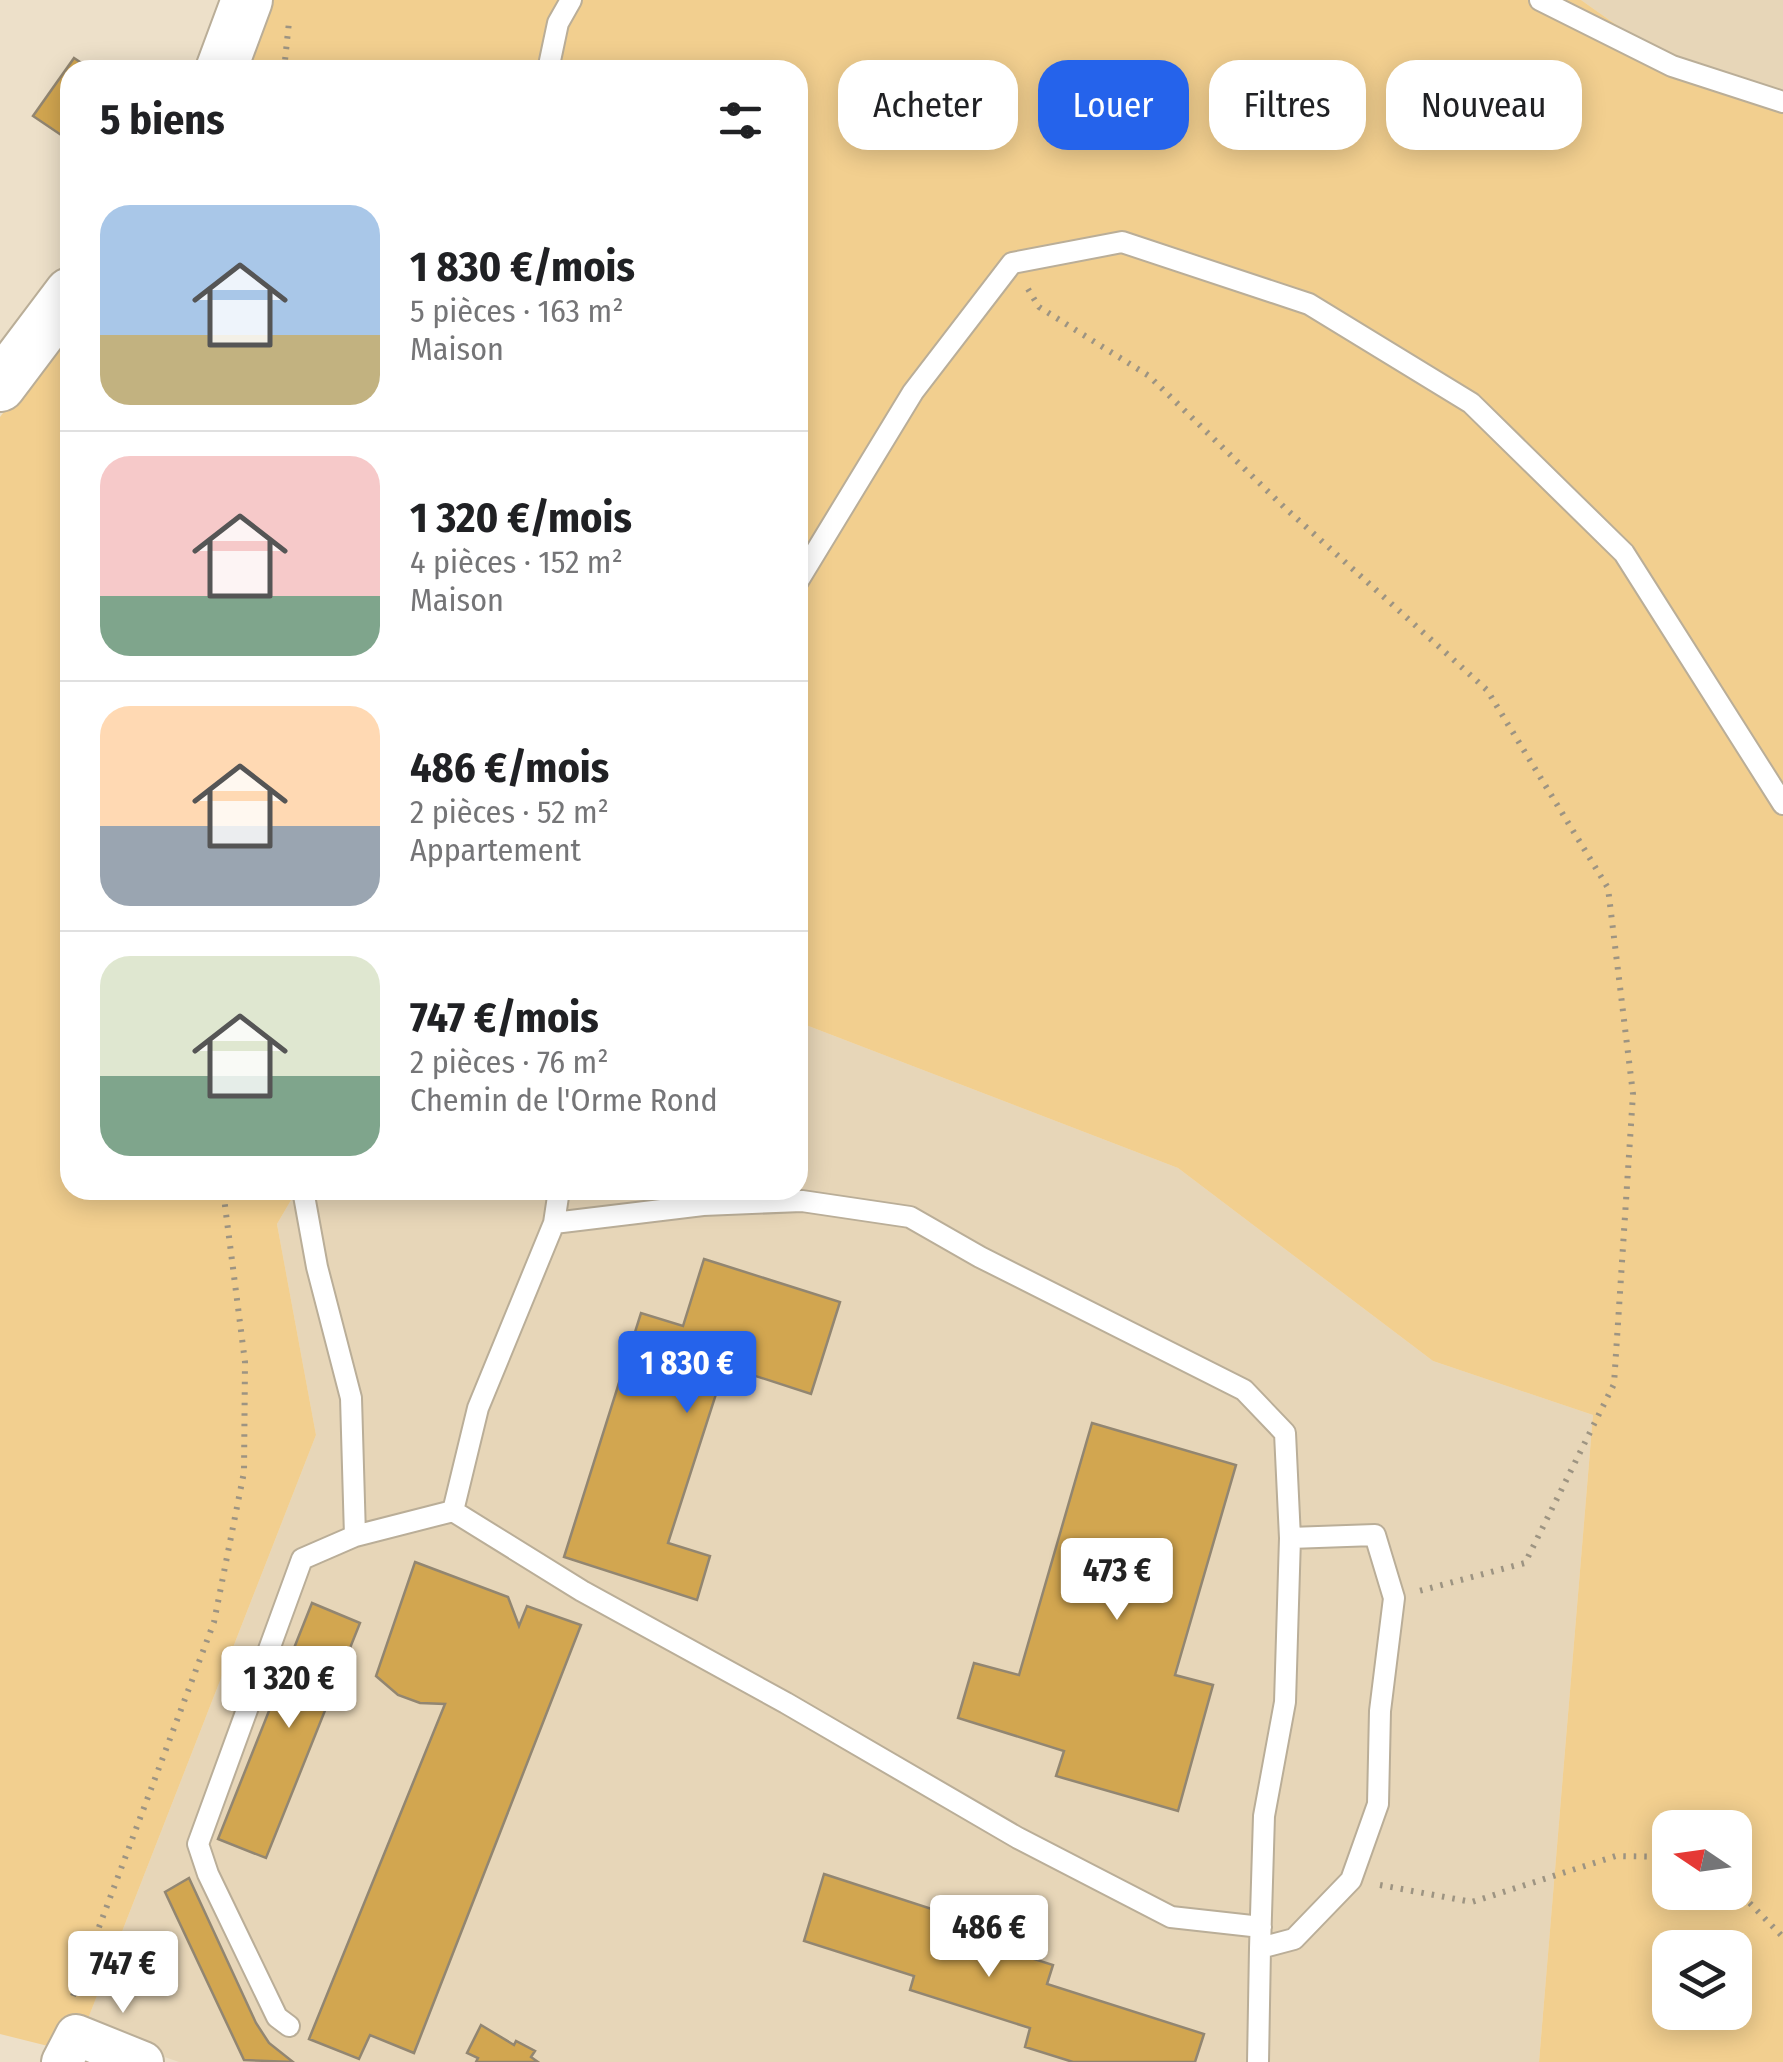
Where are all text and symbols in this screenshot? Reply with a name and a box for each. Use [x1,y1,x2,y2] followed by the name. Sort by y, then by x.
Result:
[838,60,1018,150] chip: Acheter
[1038,60,1189,150] chip: Louer
[1209,60,1366,150] chip: Filtres
[1386,60,1582,150] chip: Nouveau
[713,93,768,148] icon: filters
[100,95,225,145] text: 5 biens
[410,242,635,292] text: 1 830 €/mois
[180,245,300,365] icon: home
[410,292,624,330] text: 5 pièces · 163 m²
[410,330,504,368] text: Maison
[410,493,632,543] text: 1 320 €/mois
[180,496,300,616] icon: home
[410,543,623,581] text: 4 pièces · 152 m²
[410,581,504,619] text: Maison
[410,743,609,793] text: 486 €/mois
[180,746,300,866] icon: home
[410,793,609,831] text: 2 pièces · 52 m²
[410,831,581,869] text: Appartement
[410,993,599,1043] text: 747 €/mois
[180,996,300,1116] icon: home
[410,1043,609,1081] text: 2 pièces · 76 m²
[410,1081,718,1119] text: Chemin de l'Orme Rond
[595,1331,779,1416] pin: 1 830 €
[640,1344,734,1382] text: 1 830 €
[1047,1538,1187,1623] pin: 473 €
[1083,1551,1151,1589] text: 473 €
[197,1646,381,1731] pin: 1 320 €
[243,1659,335,1697] text: 1 320 €
[1652,1810,1752,1910] north arrow
[1652,1810,1752,2030] map controls
[919,1895,1059,1980] pin: 486 €
[952,1908,1026,1946] text: 486 €
[1652,1930,1752,2030] button: layers
[53,1931,193,2016] pin: 747 €
[90,1944,156,1982] text: 747 €

